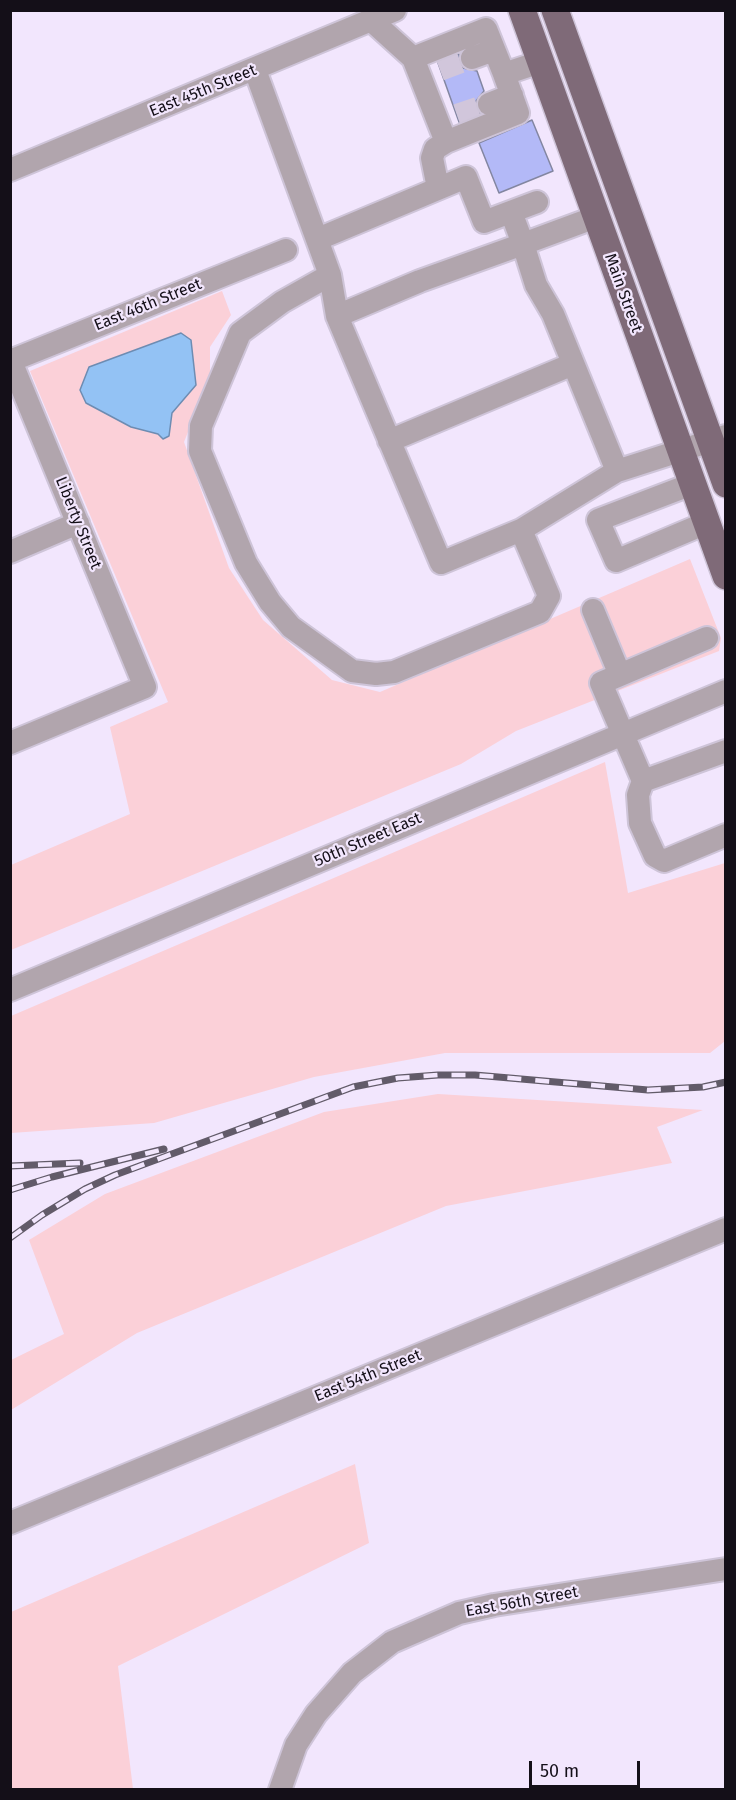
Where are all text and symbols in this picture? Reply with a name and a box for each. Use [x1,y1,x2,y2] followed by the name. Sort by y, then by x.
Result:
[147,61,259,121] street label: East 45th Street
[600,251,646,335] street label: Main Street
[91,275,205,335] street label: East 46th Street
[51,474,105,572] street label: Liberty Street
[312,809,424,871] street label: 50th Street East
[312,1346,424,1406] street label: East 54th Street
[464,1583,580,1621] street label: East 56th Street
[532,1749,643,1787] scale bar
[540,1760,579,1782] text: 50 m

